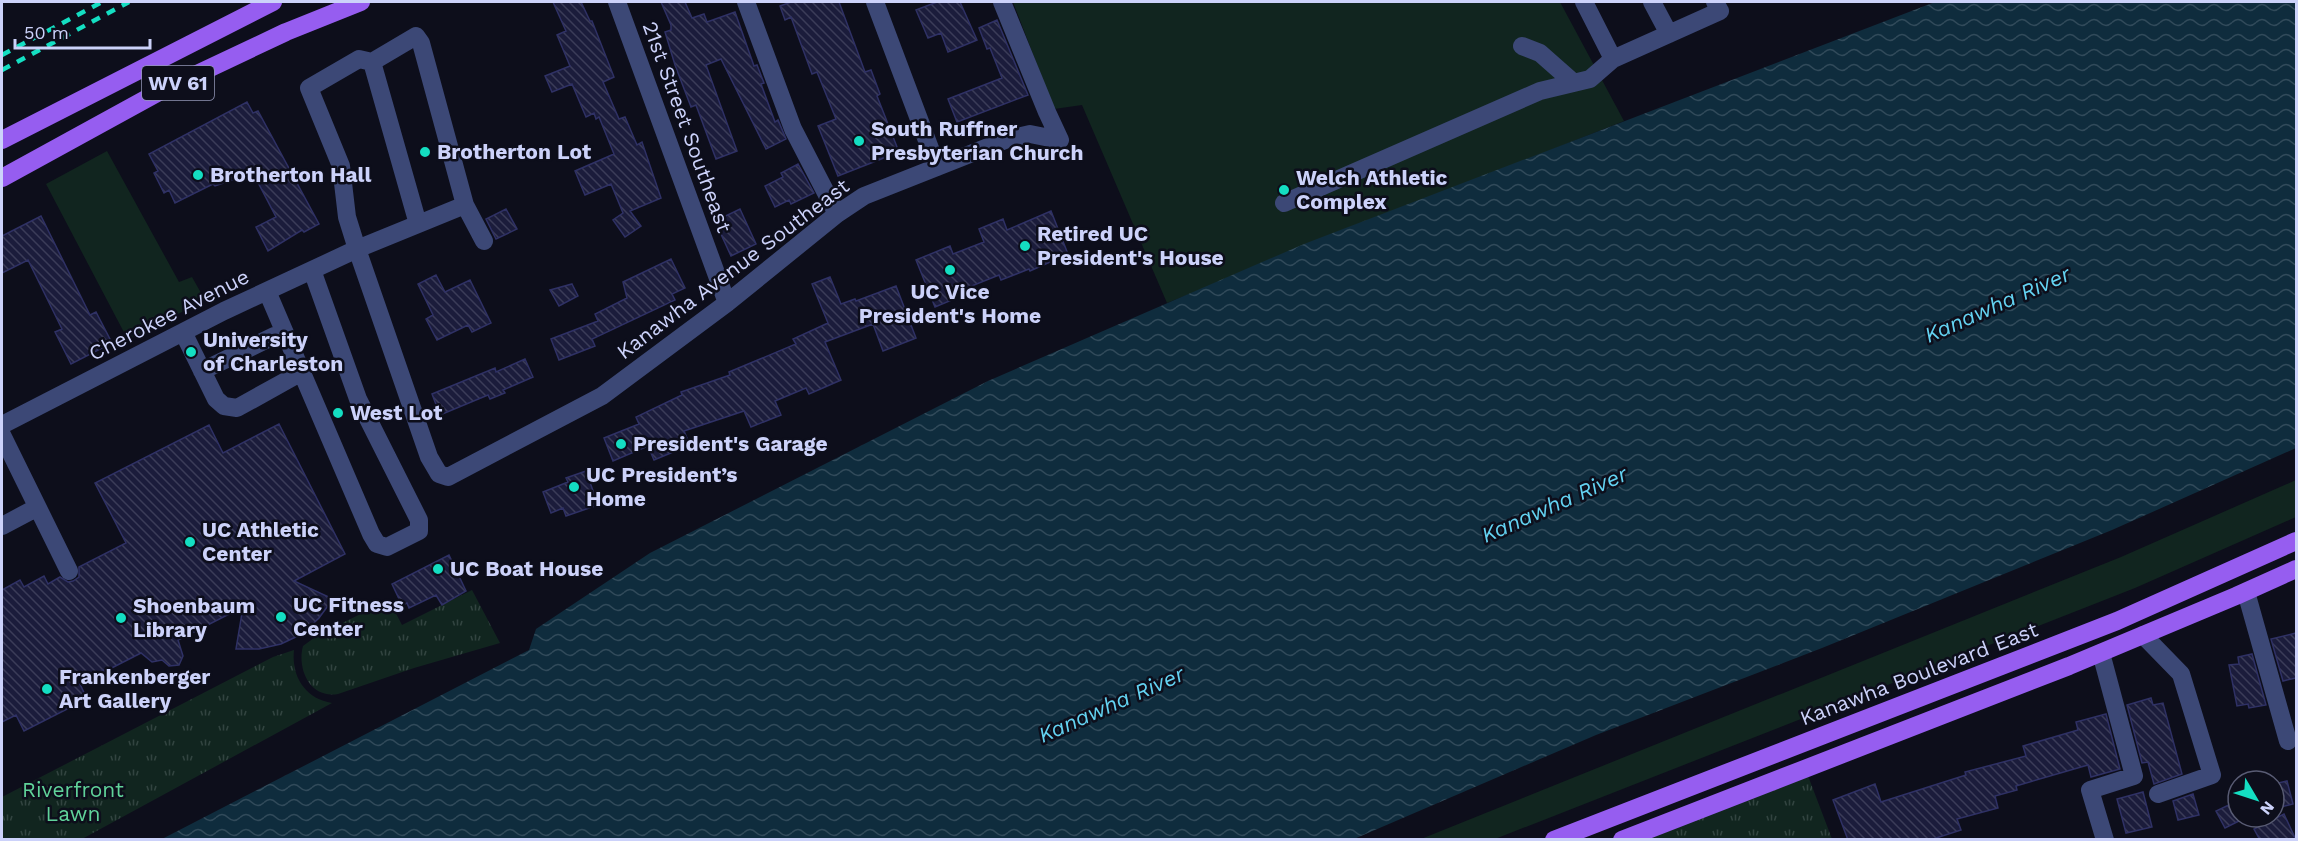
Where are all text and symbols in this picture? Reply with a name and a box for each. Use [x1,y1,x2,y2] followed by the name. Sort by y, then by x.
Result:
[15,12,150,50] scale bar
[638,18,737,236] street label: 21st Street Southeast
[24,22,69,43] text: 50 m
[142,66,214,100] road number: WV 61
[871,116,1084,165] place label: South Ruffner Presbyterian Church
[852,134,866,148] marker: South Ruffner Presbyterian Church
[437,139,591,164] place label: Brotherton Lot
[418,145,432,159] marker: Brotherton Lot
[210,162,371,187] place label: Brotherton Hall
[1296,165,1448,214] place label: Welch Athletic Complex
[191,168,205,182] marker: Brotherton Hall
[612,173,854,364] street label: Kanawha Avenue Southeast
[1277,183,1291,197] marker: Welch Athletic Complex
[1037,221,1224,270] place label: Retired UC President's House
[1018,239,1032,253] marker: Retired UC President's House
[1920,261,2075,348] water label: Kanawha River
[84,263,253,366] street label: Cherokee Avenue
[943,263,957,277] marker: UC Vice President's Home
[859,279,1041,328] place label: UC Vice President's Home
[203,327,343,376] place label: University of Charleston
[184,345,198,359] marker: University of Charleston
[350,400,443,425] place label: West Lot
[331,406,345,420] marker: West Lot
[633,431,828,456] place label: President's Garage
[614,437,628,451] marker: President's Garage
[1477,461,1632,548] water label: Kanawha River
[586,462,738,511] place label: UC President’s Home
[567,480,581,494] marker: UC President’s Home
[202,517,319,566] place label: UC Athletic Center
[183,535,197,549] marker: UC Athletic Center
[450,556,603,581] place label: UC Boat House
[431,562,445,576] marker: UC Boat House
[293,592,404,641] place label: UC Fitness Center
[133,593,255,642] place label: Shoenbaum Library
[274,610,288,624] marker: UC Fitness Center
[114,611,128,625] marker: Shoenbaum Library
[1796,616,2042,731] street label: Kanawha Boulevard East
[1034,661,1189,748] water label: Kanawha River
[59,664,210,713] place label: Frankenberger Art Gallery
[40,682,54,696] marker: Frankenberger Art Gallery
[2226,769,2286,829] north arrow
[22,777,124,826] park label: Riverfront Lawn
[2256,798,2278,819] text: N

